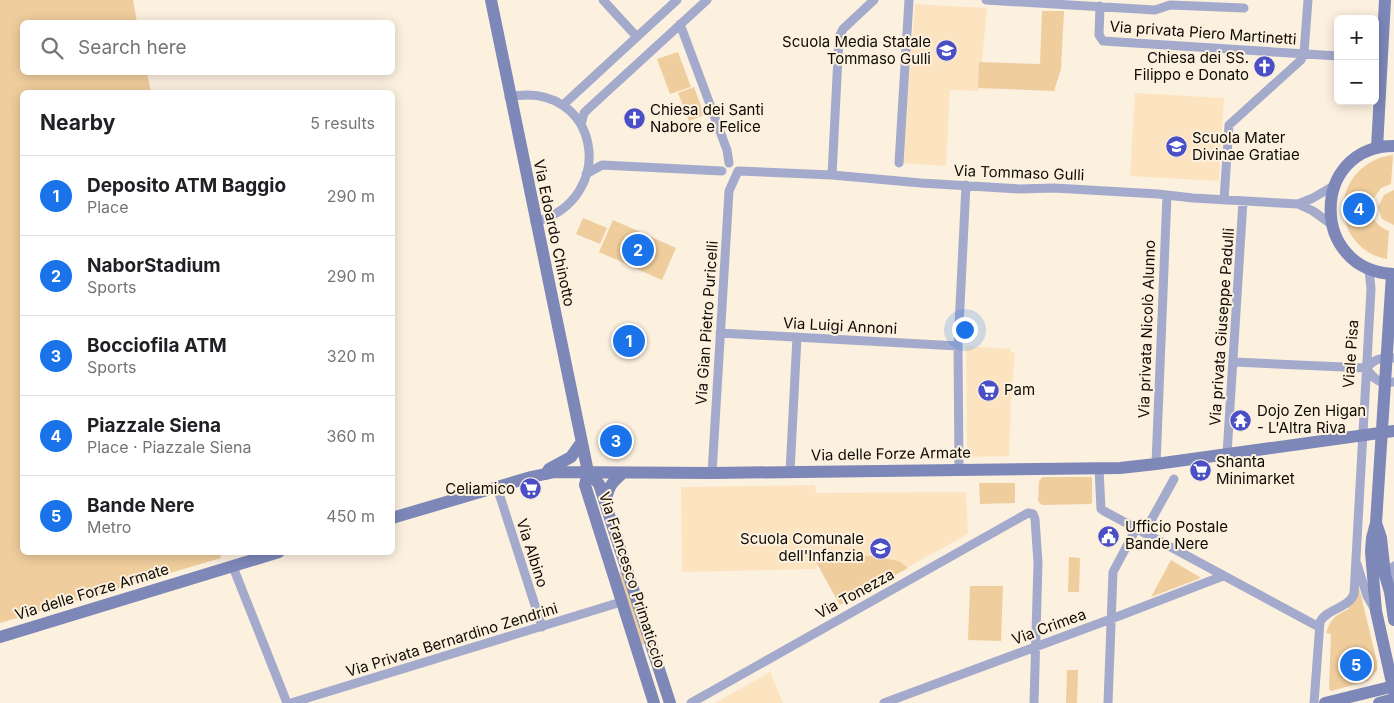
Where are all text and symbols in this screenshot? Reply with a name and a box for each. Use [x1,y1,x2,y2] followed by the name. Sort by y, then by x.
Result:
[1334,15,1379,105] map controls
[1334,15,1379,60] button: +
[1109,16,1297,49] street label: Via privata Piero Martinetti
[20,20,395,75] search box
[782,32,931,68] place label: Scuola Media Statale Tommaso Gulli
[38,34,66,62] icon: search
[78,36,187,59] text: Search here
[935,39,959,63] school or university icon: Scuola Media Statale Tommaso Gulli
[1134,48,1249,84] place label: Chiesa dei SS. Filippo e Donato
[1253,55,1277,79] church icon: Chiesa dei SS. Filippo e Donato
[1334,60,1379,105] button: −
[650,100,764,136] place label: Chiesa dei Santi Nabore e Felice
[622,107,646,131] church icon: Chiesa dei Santi Nabore e Felice
[40,110,115,135] text: Nearby
[310,113,375,133] text: 5 results
[1192,128,1300,164] place label: Scuola Mater Divinae Gratiae
[1164,135,1188,159] school or university icon: Scuola Mater Divinae Gratiae
[530,158,579,308] street label: Via Edoardo Chinotto
[953,161,1085,184] street label: Via Tommaso Gulli
[87,174,286,197] text: Deposito ATM Baggio
[53,186,59,206] text: 1
[327,186,375,206] text: 290 m
[1343,190,1375,228] pin: 4
[87,197,129,217] text: Place
[1205,227,1238,427] street label: Via privata Giuseppe Padulli
[622,231,654,269] pin: 2
[1134,239,1159,419] street label: Via privata Nicolò Alunno
[691,240,722,406] street label: Via Gian Pietro Puricelli
[87,254,221,277] text: NaborStadium
[51,266,61,286] text: 2
[327,266,375,286] text: 290 m
[87,277,136,297] text: Sports
[782,313,898,338] street label: Via Luigi Annoni
[952,317,978,343] your location
[1339,319,1362,389] street label: Viale Pisa
[613,322,645,360] pin: 1
[87,334,227,357] text: Bocciofila ATM
[51,346,61,366] text: 3
[327,346,375,366] text: 320 m
[87,357,136,377] text: Sports
[976,378,1000,402] supermarket icon: Pam
[1004,380,1035,399] place label: Pam
[1257,401,1366,437] place label: Dojo Zen Higan - L'Altra Riva
[1229,408,1253,432] temple icon: Dojo Zen Higan - L'Altra Riva
[87,414,221,437] text: Piazzale Siena
[600,422,632,460] pin: 3
[51,426,61,446] text: 4
[327,426,375,446] text: 360 m
[87,437,252,457] text: Place · Piazzale Siena
[811,443,971,464] street label: Via delle Forze Armate
[1216,452,1295,488] place label: Shanta Minimarket
[1188,459,1212,483] supermarket icon: Shanta Minimarket
[519,477,543,501] supermarket icon: Celiamico
[445,479,515,498] place label: Celiamico
[595,489,670,670] street label: Via Francesco Primaticcio
[87,494,195,517] text: Bande Nere
[51,506,61,526] text: 5
[326,506,375,526] text: 450 m
[512,516,553,590] street label: Via Albino
[87,517,131,537] text: Metro
[1125,517,1228,553] place label: Ufficio Postale Bande Nere
[1097,524,1121,548] public building icon: Ufficio Postale Bande Nere
[740,529,864,565] place label: Scuola Comunale dell'Infanzia
[868,536,892,560] school or university icon: Scuola Comunale dell'Infanzia
[13,559,171,624] street label: Via delle Forze Armate
[812,564,897,623] street label: Via Tonezza
[344,598,560,681] street label: Via Privata Bernardino Zendrini
[1009,604,1089,649] street label: Via Crimea
[1340,646,1372,684] pin: 5

